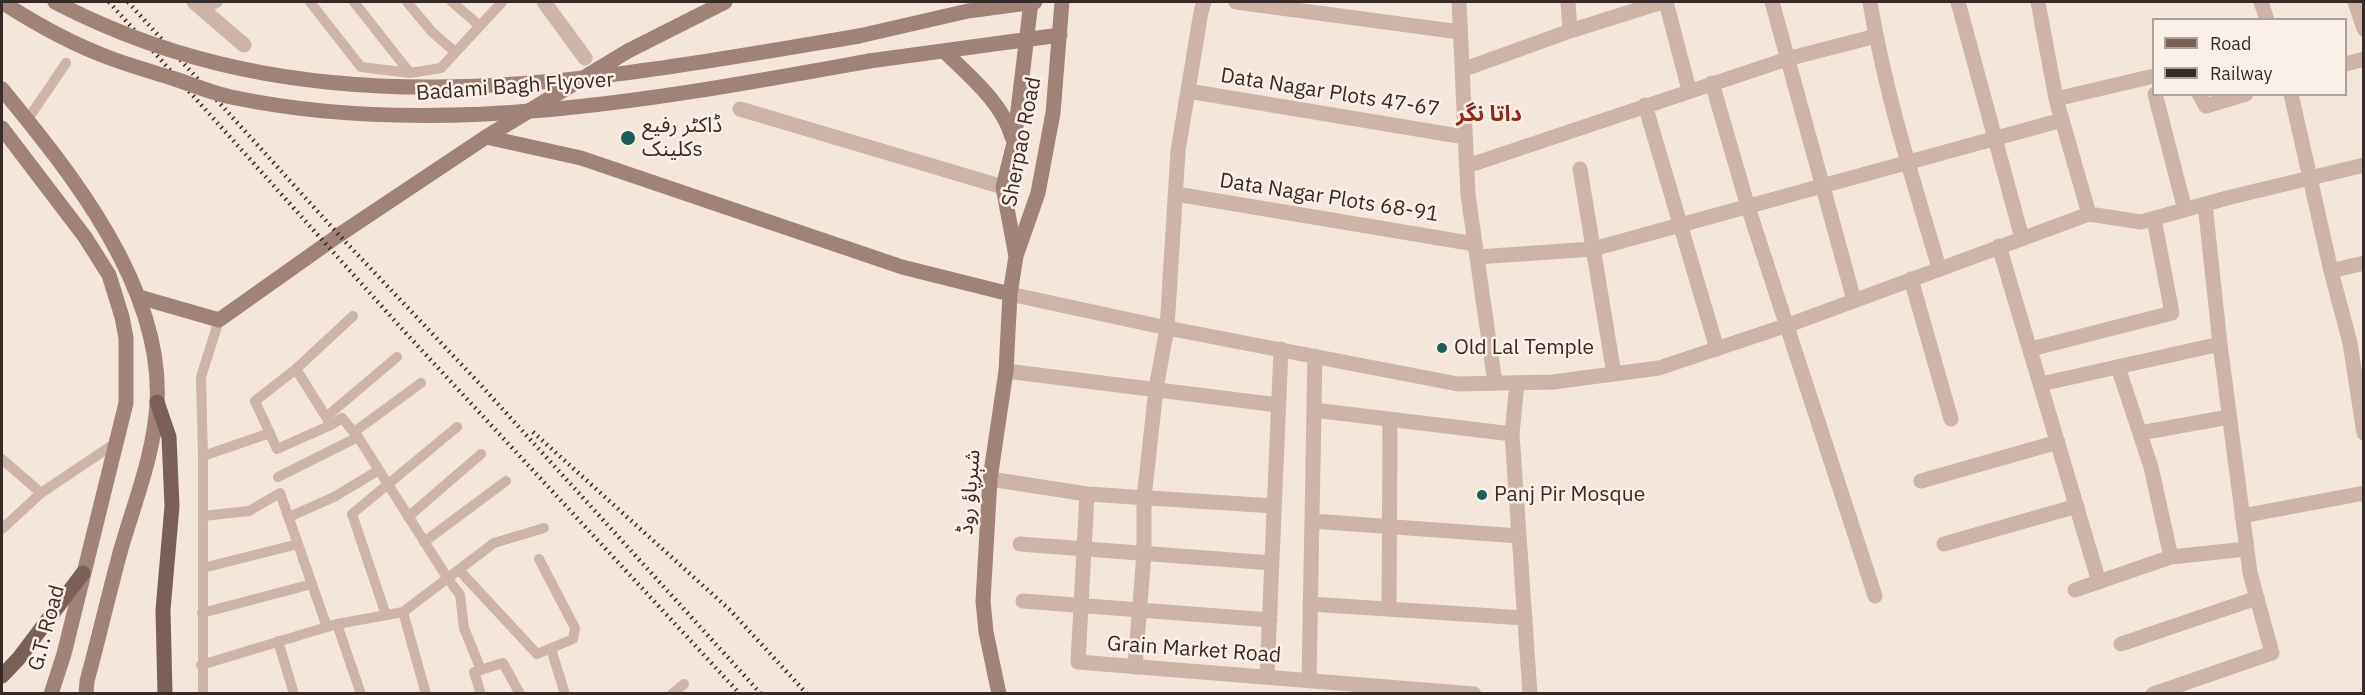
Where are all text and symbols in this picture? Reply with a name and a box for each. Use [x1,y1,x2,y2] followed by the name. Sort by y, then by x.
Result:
[2152,18,2347,96] legend
[2210,32,2251,55] text: Road
[2210,62,2272,85] text: Railway
[1219,63,1441,123] street label: Data Nagar Plots 47-67
[415,68,615,106] street label: Badami Bagh Flyover
[997,75,1047,209] street label: Sherpao Road
[1456,102,1522,128] district label: داتا نگر
[642,113,722,163] place label: ڈاکٹر رفیع کلینکs
[619,129,637,147] marker: ڈاکٹر رفیع کلینکs
[1218,168,1440,228] street label: Data Nagar Plots 68-91
[1454,335,1594,361] place label: Old Lal Temple
[1435,341,1449,355] marker: Old Lal Temple
[954,448,986,536] street label: شېرپاؤ روڈ
[1494,482,1645,508] place label: Panj Pir Mosque
[1475,488,1489,502] marker: Panj Pir Mosque
[23,582,71,674] street label: G.T. Road
[1106,631,1282,669] street label: Grain Market Road

